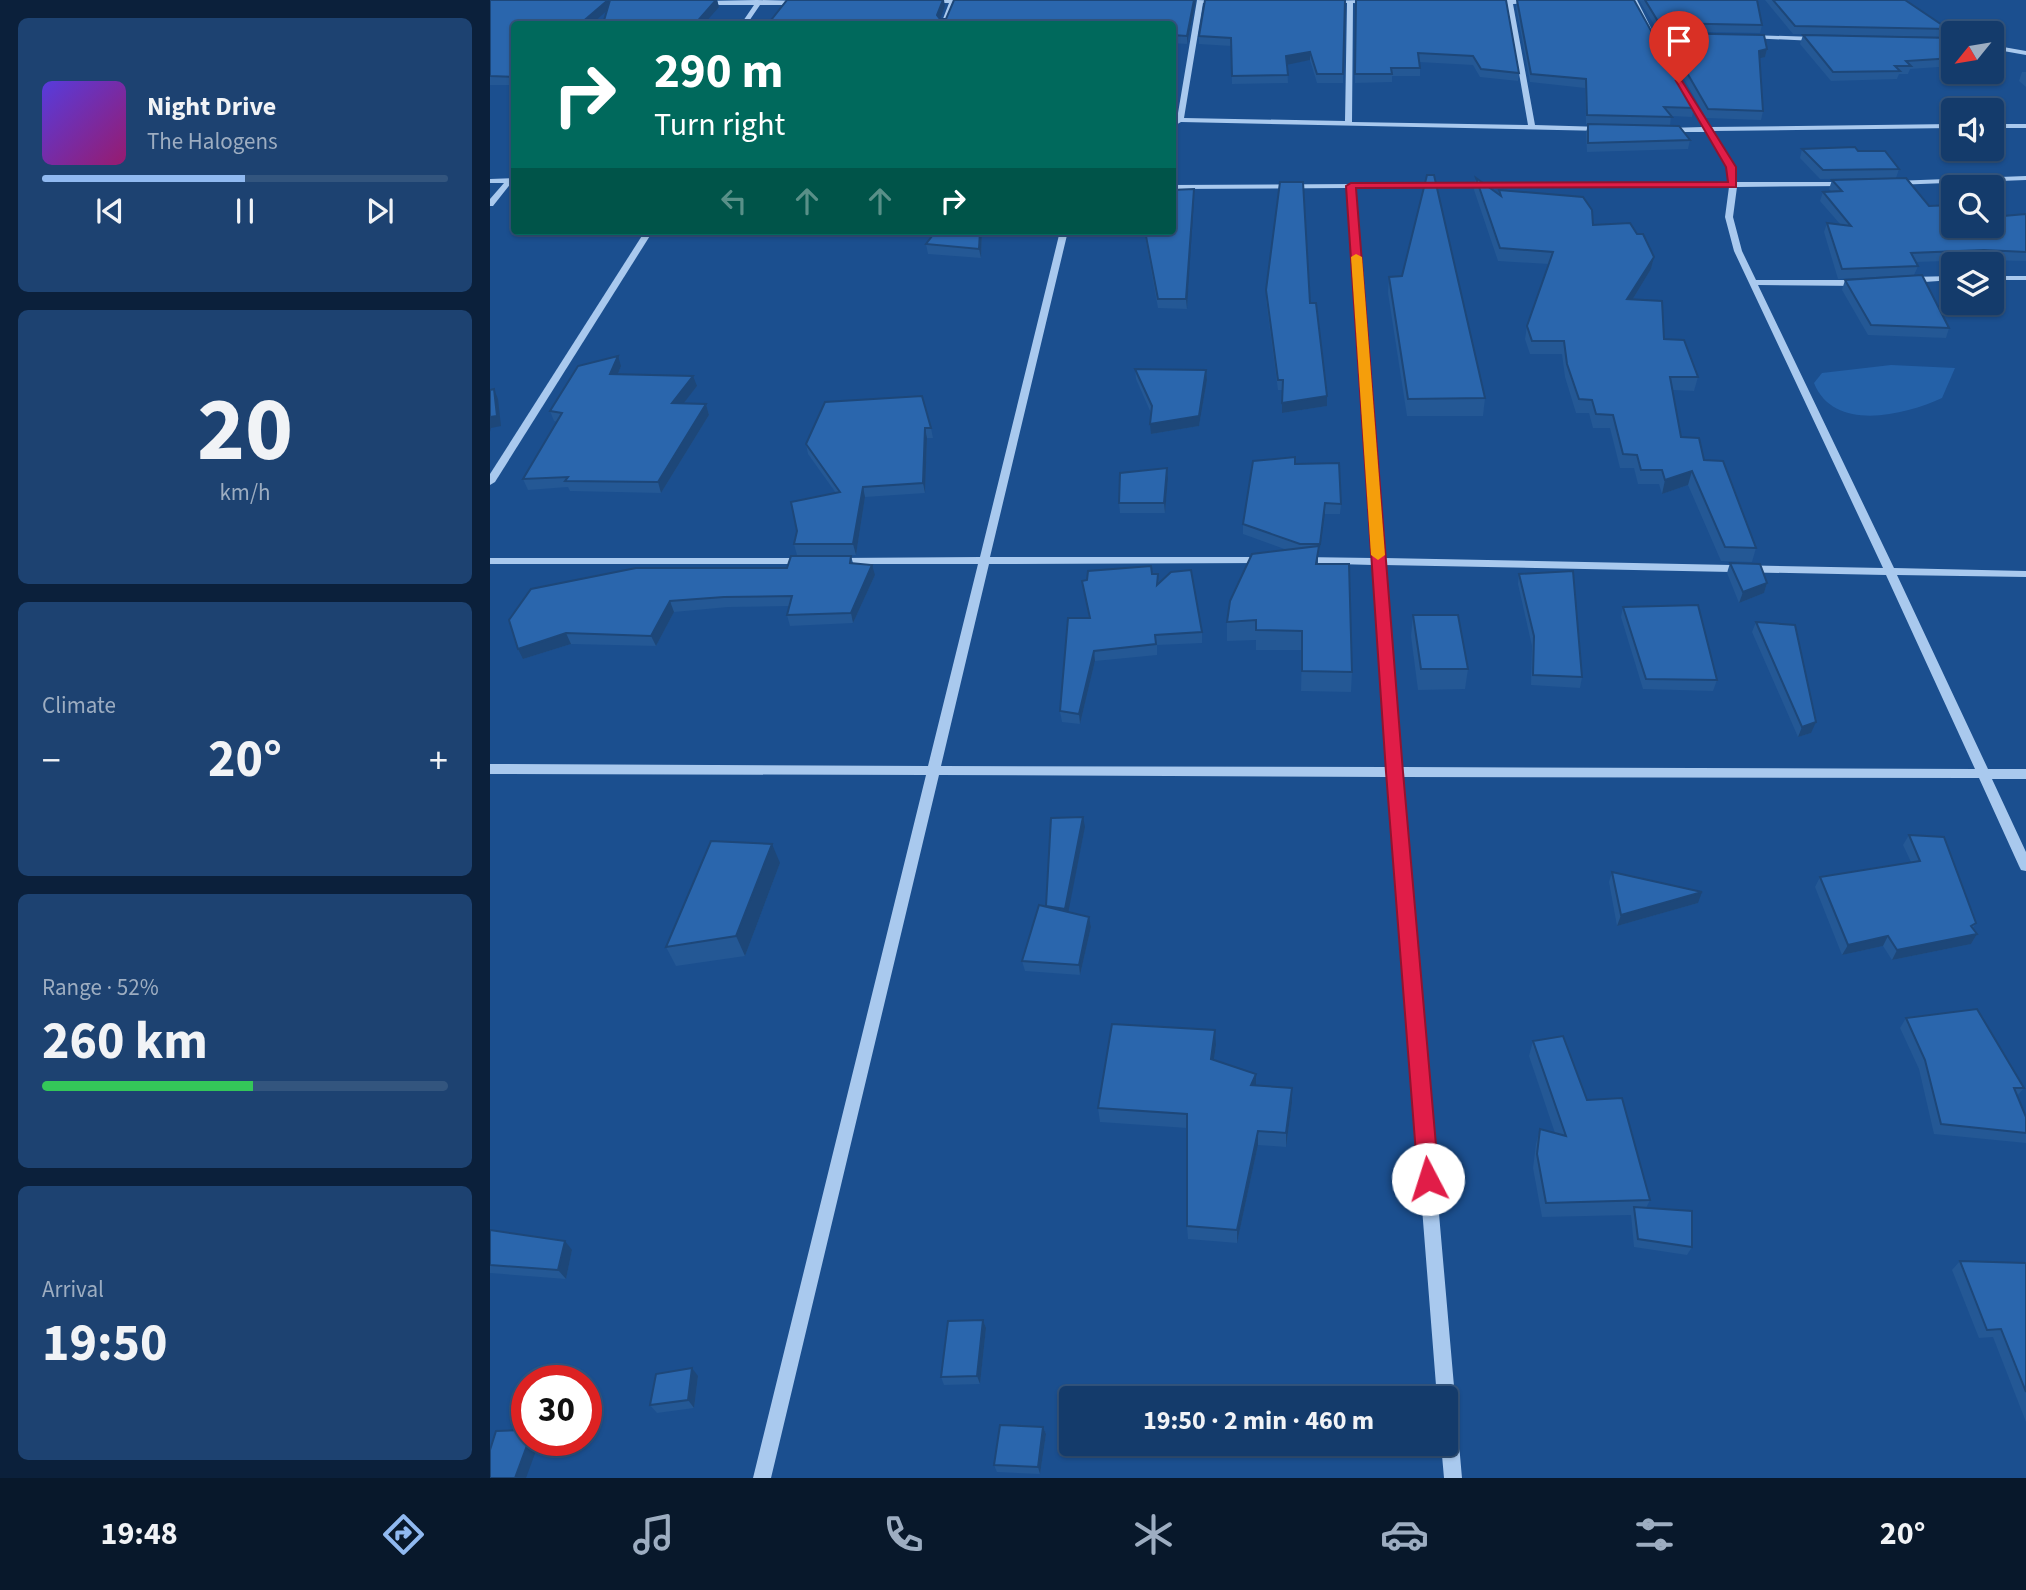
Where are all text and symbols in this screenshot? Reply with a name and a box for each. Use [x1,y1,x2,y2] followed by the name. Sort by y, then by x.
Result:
[1649,11,1709,83] pin
[1941,21,2004,84] north arrow
[1941,21,2004,315] map controls
[1660,22,1698,60] icon: arrive
[654,37,783,107] text: 290 m
[539,49,630,140] icon: right
[147,88,276,125] text: Night Drive
[1941,98,2004,161] button: sound
[654,102,785,148] text: Turn right
[147,125,278,158] text: The Halogens
[1941,175,2004,238] button: search
[715,182,753,220] icon: left
[788,182,826,220] icon: ahead
[861,182,899,220] icon: ahead
[934,182,972,220] icon: right
[91,192,129,230] icon: previous
[226,192,264,230] icon: pause
[361,192,399,230] icon: next
[1941,252,2004,315] button: layers
[197,366,293,495] text: 20
[219,476,271,509] text: km/h
[42,689,116,722] text: Climate
[208,723,282,797] text: 20°
[42,734,61,788] text: −
[429,734,448,788] text: +
[42,971,159,1004] text: Range · 52%
[42,1005,208,1079] text: 260 km
[1391,1142,1465,1216] position arrow
[42,1273,104,1306] text: Arrival
[42,1307,167,1381] text: 19:50
[511,1365,602,1456] speed limit sign: 30
[1143,1402,1374,1439] text: 19:50 · 2 min · 460 m
[379,1510,428,1559] icon: directions
[629,1510,678,1559] icon: music
[879,1510,928,1559] icon: phone
[1129,1510,1178,1559] icon: climate
[1380,1510,1429,1559] icon: car
[1630,1510,1679,1559] icon: filters
[101,1511,178,1557] text: 19:48
[1880,1511,1925,1557] text: 20°

